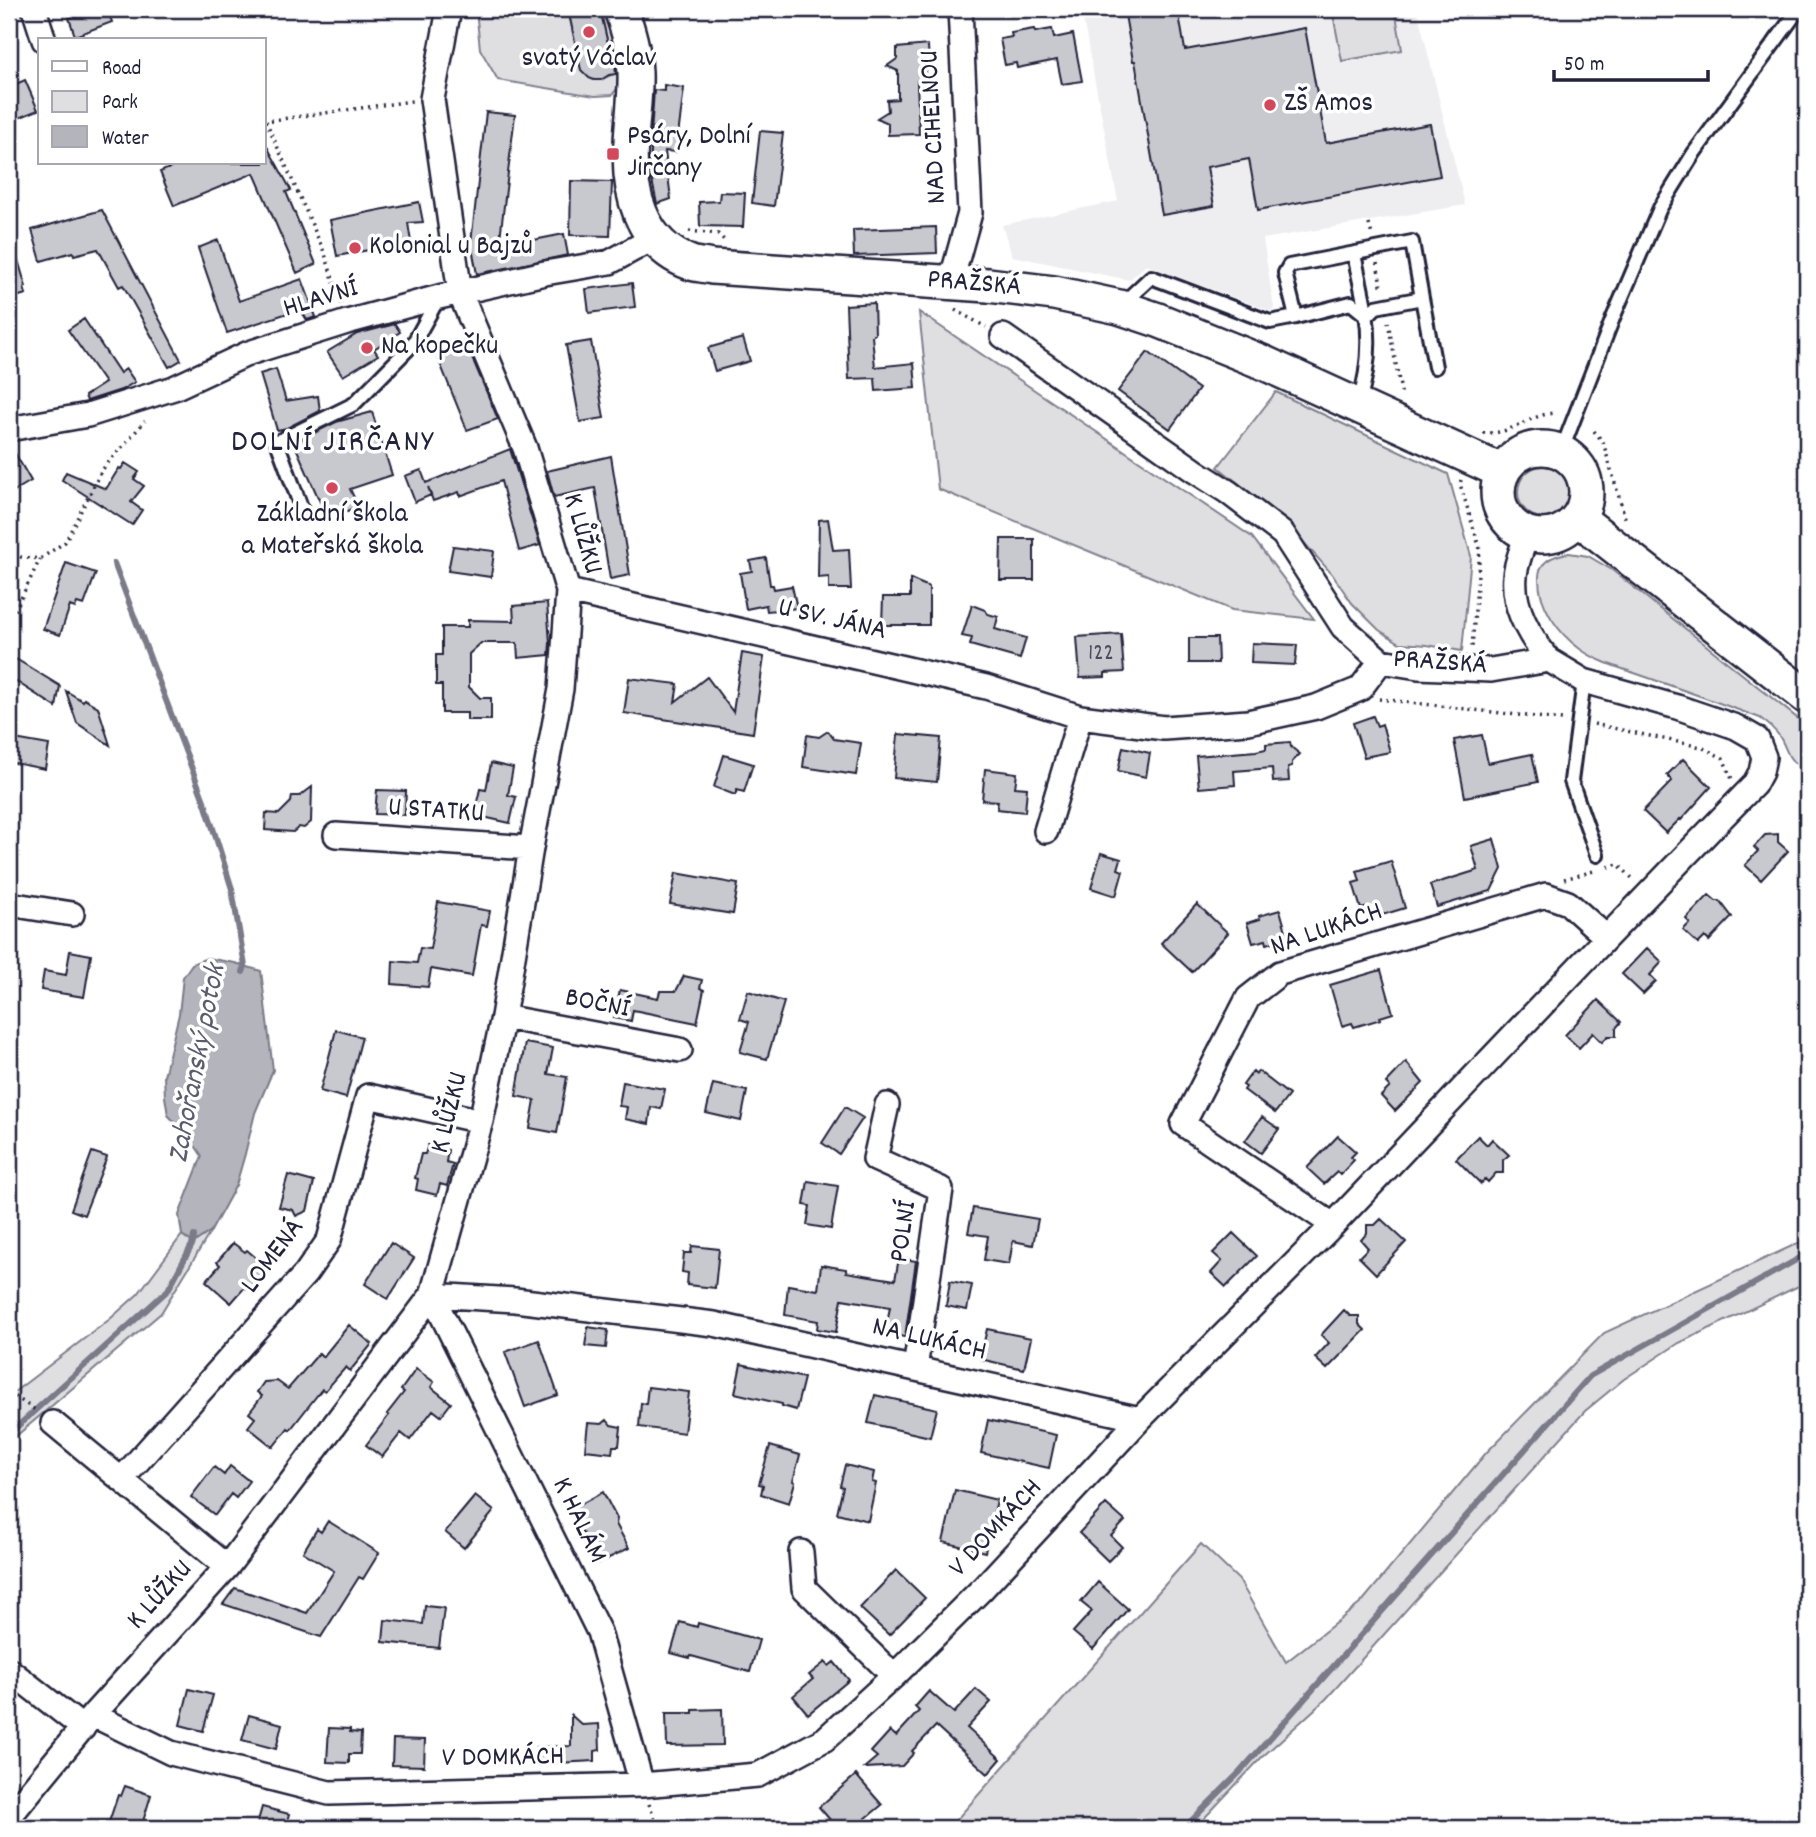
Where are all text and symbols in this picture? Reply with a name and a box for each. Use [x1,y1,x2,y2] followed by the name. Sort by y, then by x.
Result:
[581,24,597,40] marker: svatý Václav
[38,38,266,164] legend
[1554,38,1708,82] scale bar
[522,40,657,80] place label: svatý Václav
[911,49,959,205] street label: NAD CIHELNOU
[1564,51,1604,81] text: 50 m
[102,55,141,85] text: Road
[1284,85,1373,125] place label: ZŠ Amos
[102,89,138,119] text: Park
[1262,97,1278,113] marker: ZŠ Amos
[627,118,752,190] place label: Psáry, Dolní Jirčany
[102,125,149,155] text: Water
[605,146,621,162] marker: Psáry, Dolní Jirčany
[369,228,533,268] place label: Kolonial u Bajzů
[347,240,363,256] marker: Kolonial u Bajzů
[925,261,1023,309] street label: PRAŽSKÁ
[279,269,364,330] street label: HLAVNÍ
[381,328,498,368] place label: Na kopečku
[359,340,375,356] marker: Na kopečku
[231,421,435,467] district label: DOLNÍ JIRČANY
[324,480,340,496] marker: Základní škola a Mateřská škola
[550,489,612,579] street label: K LŮŽKU
[241,496,424,568] place label: Základní škola a Mateřská škola
[774,589,890,653] street label: U SV. JÁNA
[1088,637,1114,671] house number: 122
[1392,641,1488,687] street label: PRAŽSKÁ
[387,789,485,835] street label: U STATKU
[1266,893,1388,969] street label: NA LUKÁCH
[159,958,240,1167] water label: Zahořanský potok
[561,979,634,1031] street label: BOČNÍ
[422,1068,480,1158] street label: K LŮŽKU
[881,1197,929,1265] street label: POLNÍ
[232,1211,316,1303] street label: LOMENÁ
[868,1308,990,1374] street label: NA LUKÁCH
[540,1471,616,1571] street label: K HALÁM
[941,1471,1053,1587] street label: V DOMKÁCH
[119,1552,203,1640] street label: K LŮŽKU
[441,1738,565,1780] street label: V DOMKÁCH

